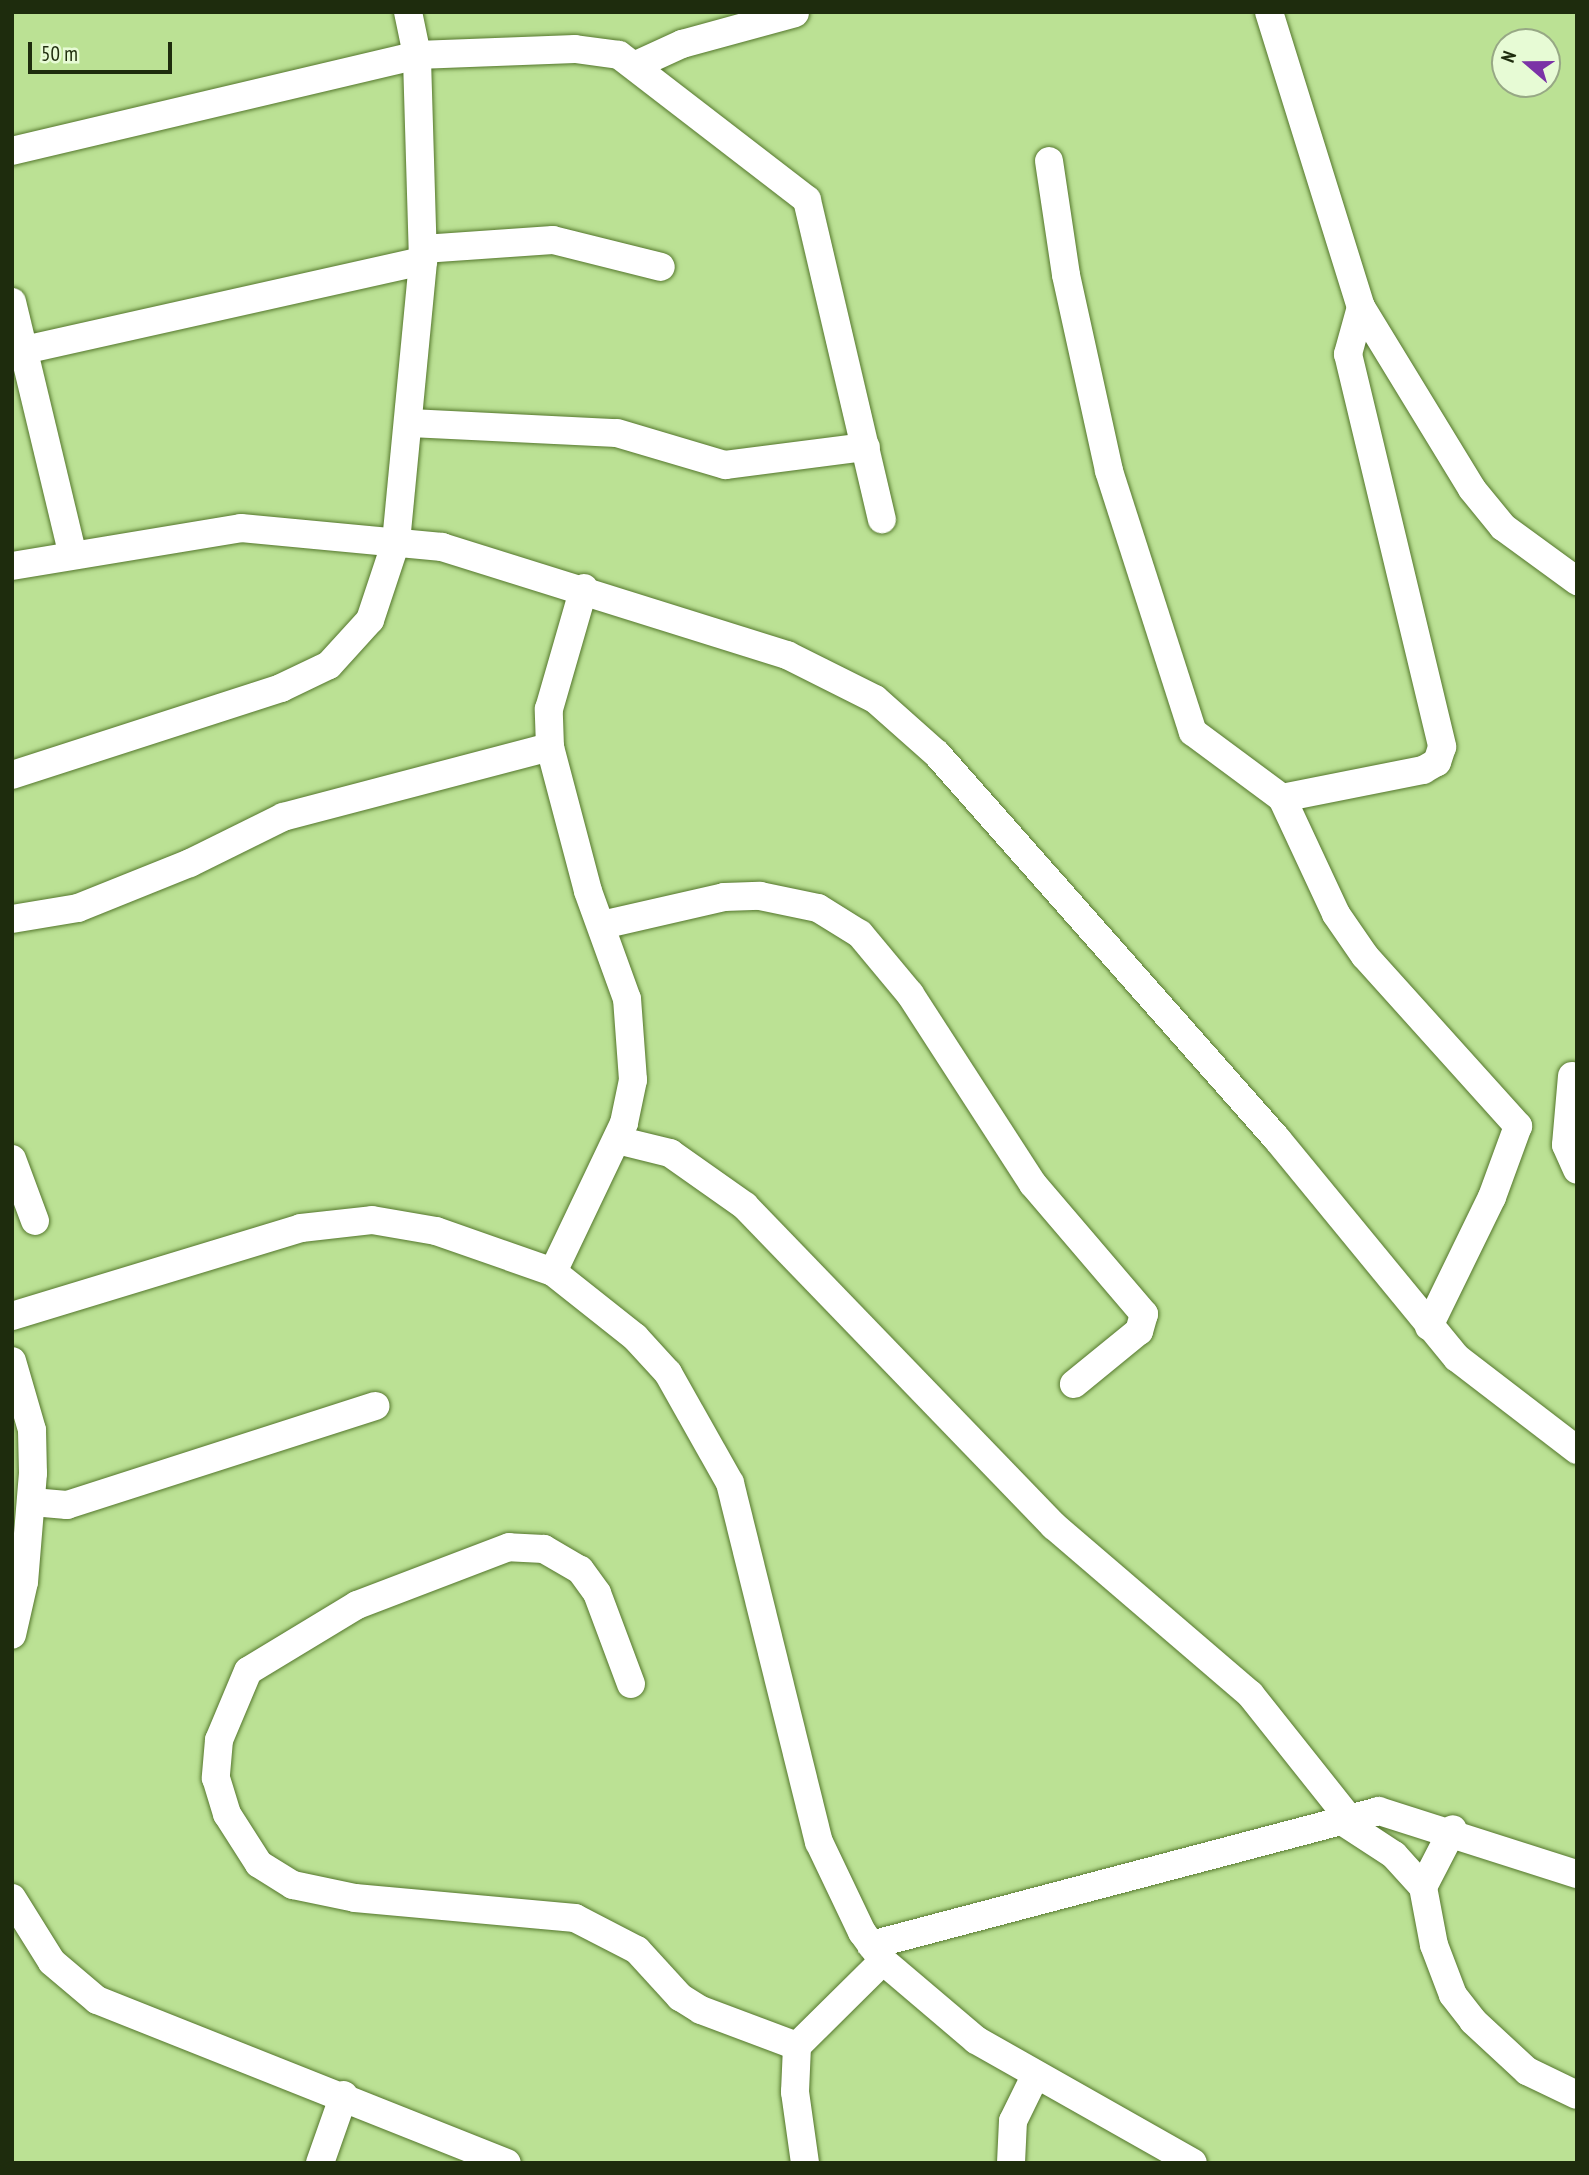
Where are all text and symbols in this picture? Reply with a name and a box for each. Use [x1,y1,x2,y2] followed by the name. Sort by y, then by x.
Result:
[32,28,175,72] scale bar
[1491,28,1561,98] north arrow
[41,40,78,67] text: 50 m
[1495,48,1521,65] text: N

